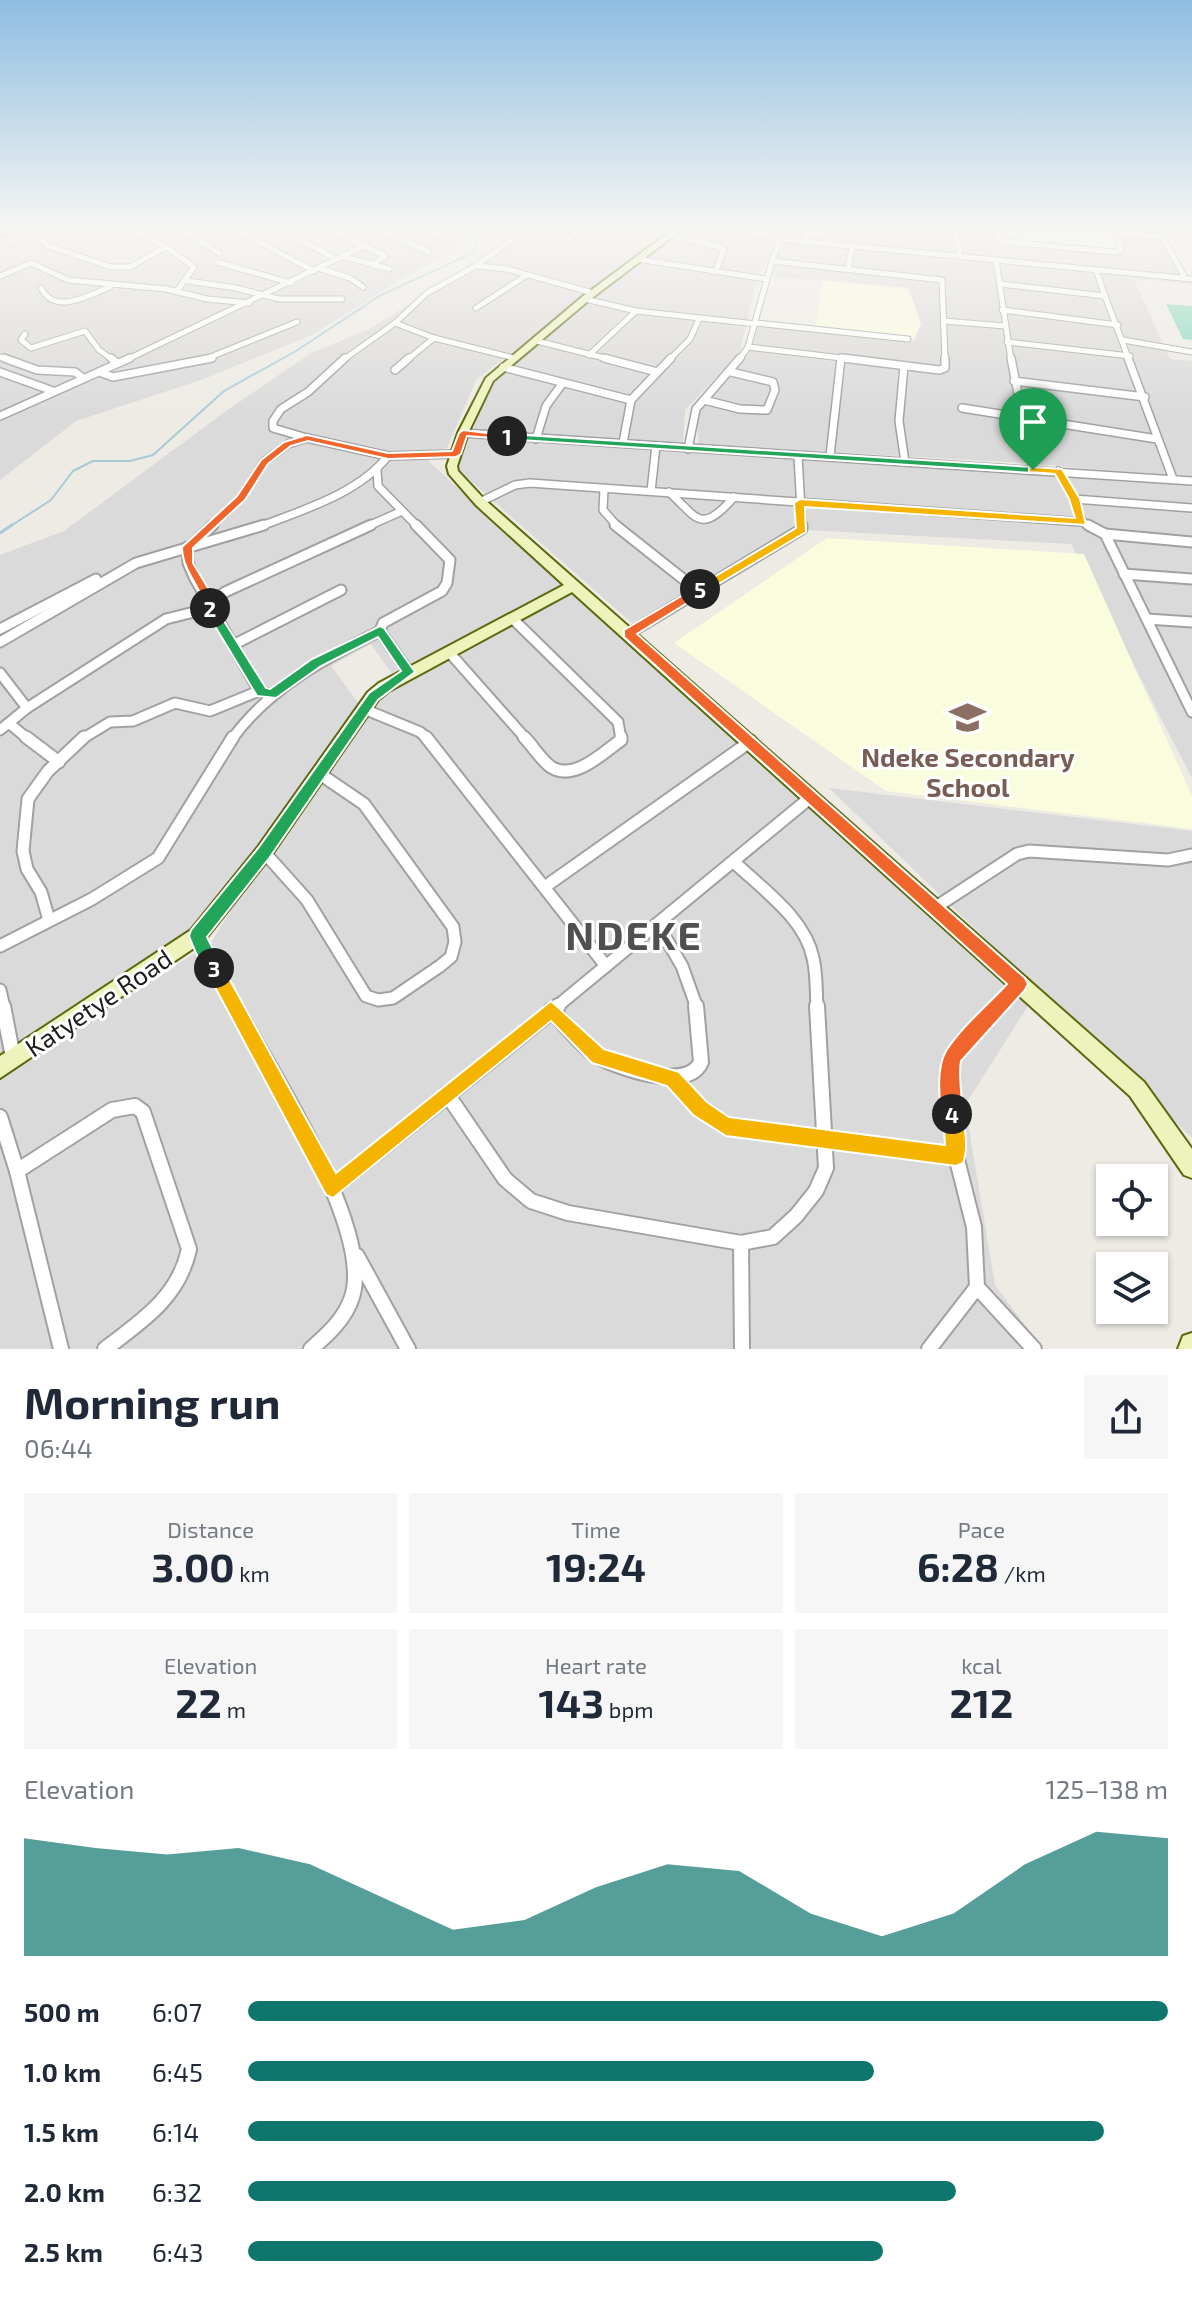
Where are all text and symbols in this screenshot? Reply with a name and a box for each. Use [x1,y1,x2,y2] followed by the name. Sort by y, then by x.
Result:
[999,388,1067,470] pin
[1011,400,1055,444] icon: arrive
[487,416,527,456] pin: 1
[502,423,512,449] text: 1
[680,569,720,609] pin: 5
[694,576,706,602] text: 5
[190,588,230,628] pin: 2
[204,595,216,621] text: 2
[949,698,987,736] school or university icon: Ndeke Secondary School
[861,741,1075,802] place label: Ndeke Secondary School
[565,910,703,958] district label: NDEKE
[19,942,177,1062] street label: Katyetye Road
[194,948,234,988] pin: 3
[208,955,220,981] text: 3
[932,1094,972,1134] pin: 4
[945,1101,959,1127] text: 4
[1096,1164,1168,1324] map controls
[1096,1164,1168,1236] button: locate
[1096,1252,1168,1324] button: layers
[24,1375,280,1428] text: Morning run
[1084,1375,1168,1459] button: share
[24,1432,93,1463] text: 06:44
[167,1516,254,1542] text: Distance
[571,1516,621,1542] text: Time
[958,1516,1005,1542] text: Pace
[152,1542,234,1590] text: 3.00
[546,1542,646,1590] text: 19:24
[917,1542,999,1590] text: 6:28
[234,1560,270,1586] text: km
[999,1560,1046,1586] text: /km
[164,1652,257,1678] text: Elevation
[545,1652,647,1678] text: Heart rate
[961,1652,1001,1678] text: kcal
[175,1678,222,1726] text: 22
[539,1678,604,1726] text: 143
[949,1678,1013,1726] text: 212
[222,1696,246,1722] text: m
[604,1696,653,1722] text: bpm
[24,1773,134,1804] text: Elevation
[1045,1773,1168,1804] text: 125–138 m
[24,1996,100,2027] text: 500 m
[152,1996,202,2027] text: 6:07
[24,2056,101,2087] text: 1.0 km
[152,2056,203,2087] text: 6:45
[24,2116,99,2147] text: 1.5 km
[152,2116,199,2147] text: 6:14
[24,2176,105,2207] text: 2.0 km
[152,2176,202,2207] text: 6:32
[24,2236,103,2267] text: 2.5 km
[152,2236,203,2267] text: 6:43

